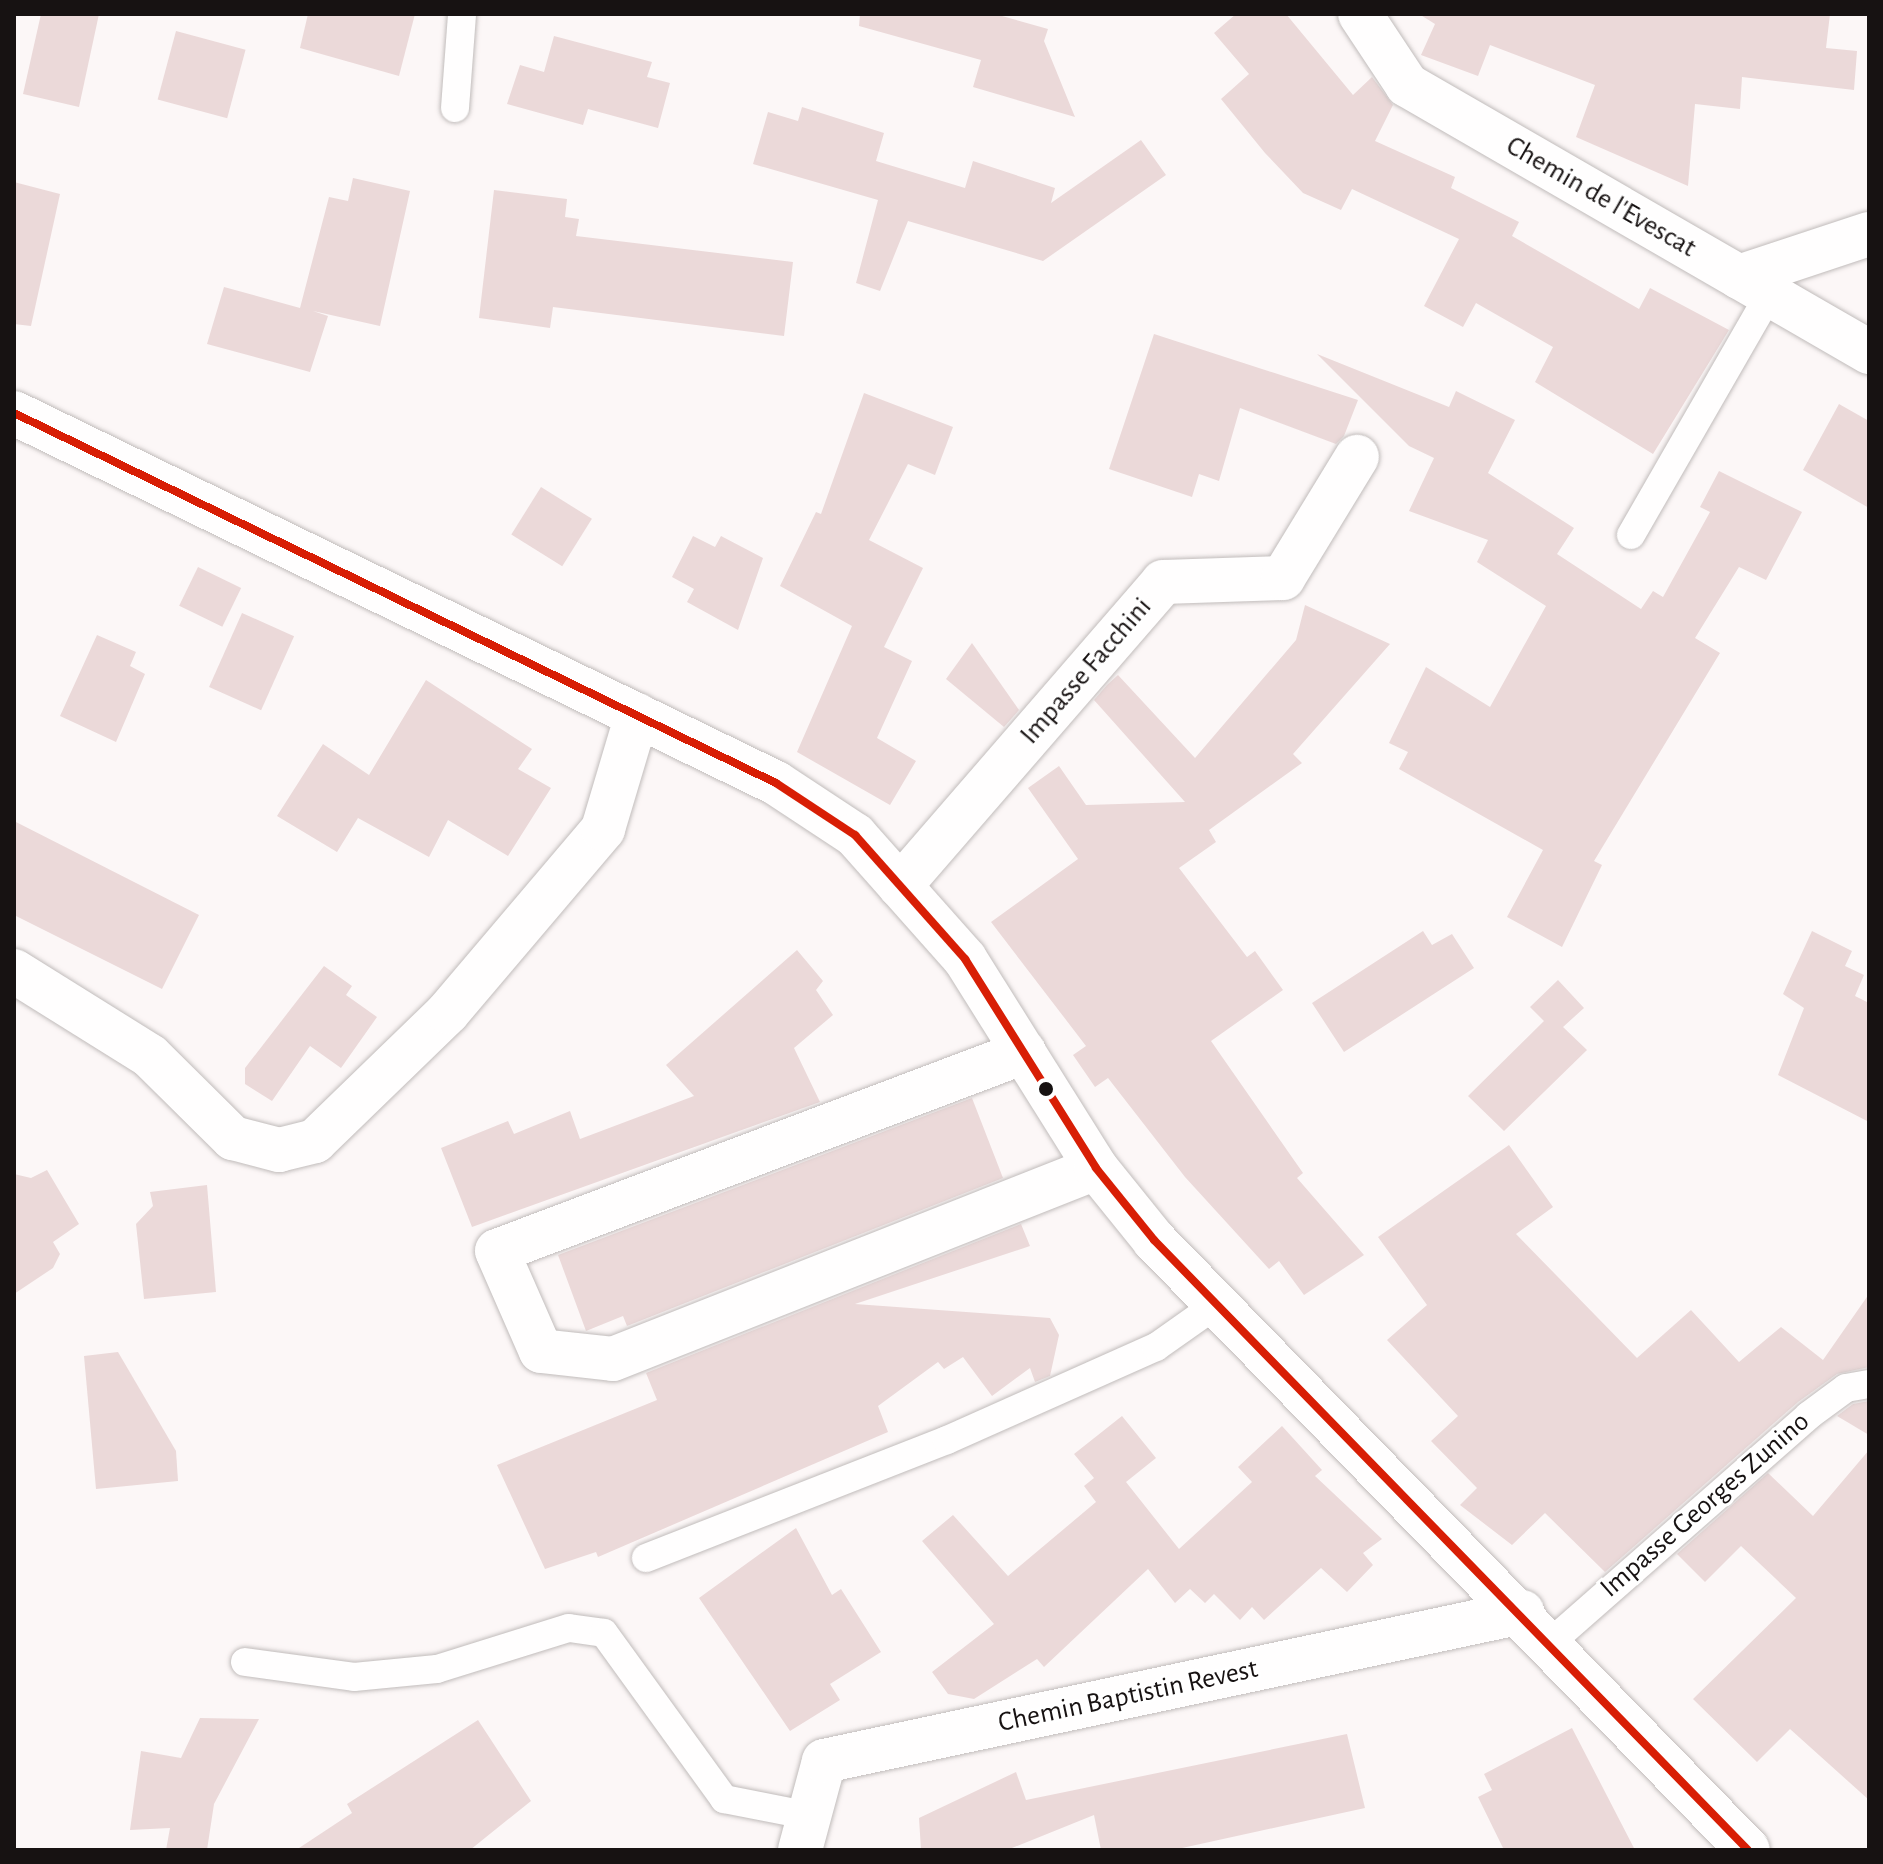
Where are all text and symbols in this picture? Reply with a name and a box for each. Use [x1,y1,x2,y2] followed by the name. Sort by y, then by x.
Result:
[1500,129,1702,265] street label: Chemin de l'Evescat
[1013,591,1159,751] street label: Impasse Facchini
[1038,1081,1054,1097] unlabelled marker
[1594,1405,1816,1605] street label: Impasse Georges Zunino
[995,1652,1261,1740] street label: Chemin Baptistin Revest

